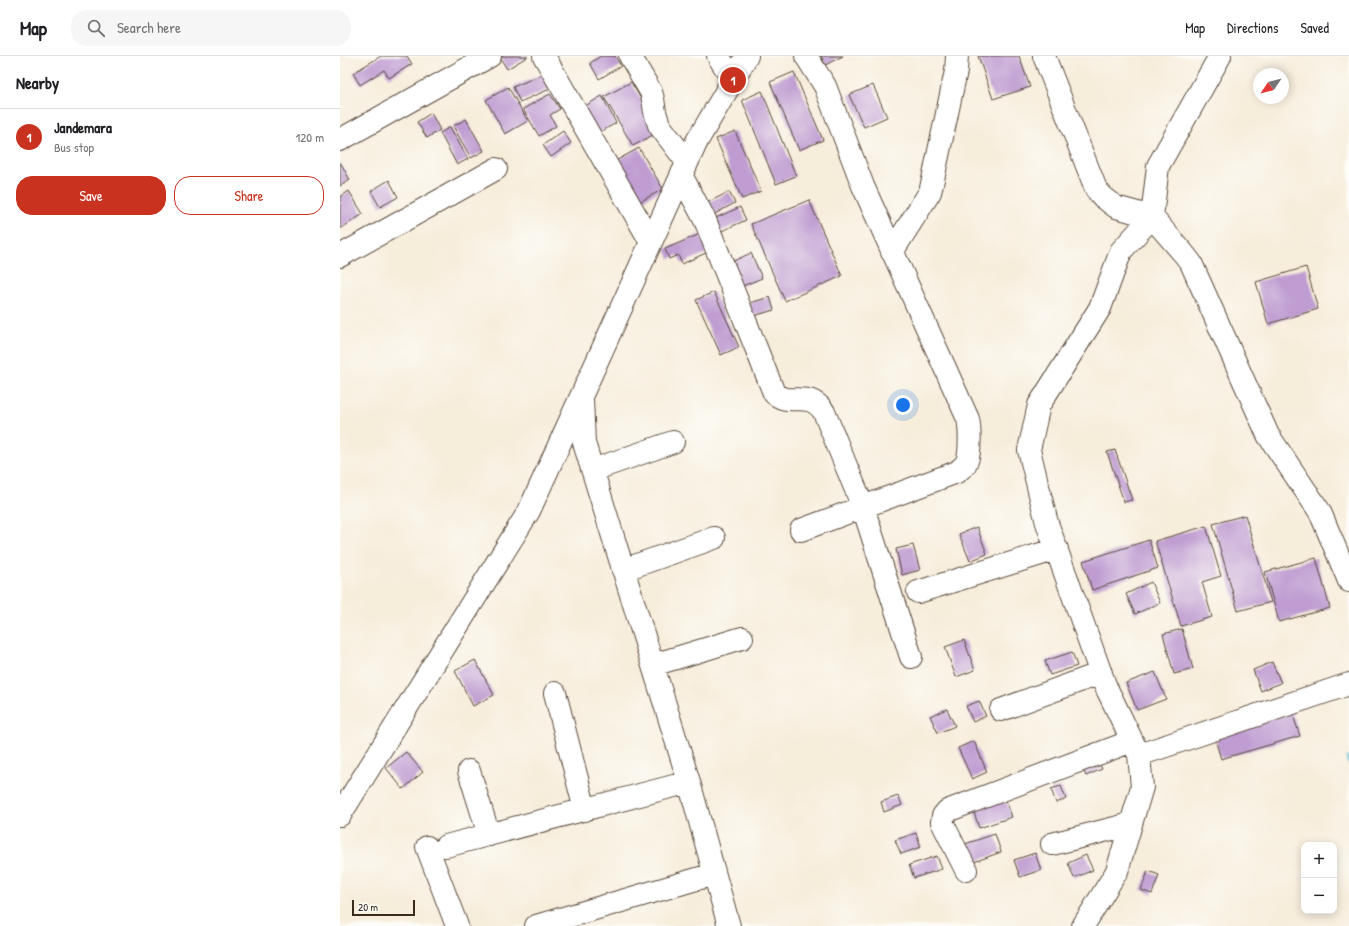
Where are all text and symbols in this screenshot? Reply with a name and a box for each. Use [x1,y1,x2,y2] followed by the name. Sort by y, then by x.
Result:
[71,10,351,46] search box
[20,15,47,41] text: Map
[85,17,107,39] icon: search
[117,17,181,38] text: Search here
[1185,18,1205,37] text: Map
[1227,18,1278,37] text: Directions
[1300,18,1329,37] text: Saved
[720,65,746,95] pin: 1
[1253,68,1289,104] north arrow
[16,71,59,94] text: Nearby
[54,117,112,138] text: Jandemara
[27,128,31,146] text: 1
[296,128,324,146] text: 120 m
[54,138,94,156] text: Bus stop
[16,176,166,215] button: Save
[174,176,324,215] button: Share
[893,395,913,415] your location
[1301,842,1337,914] map controls
[1301,842,1337,878] button: +
[1301,878,1337,914] button: −
[352,898,415,917] scale bar
[358,900,378,914] text: 20 m

